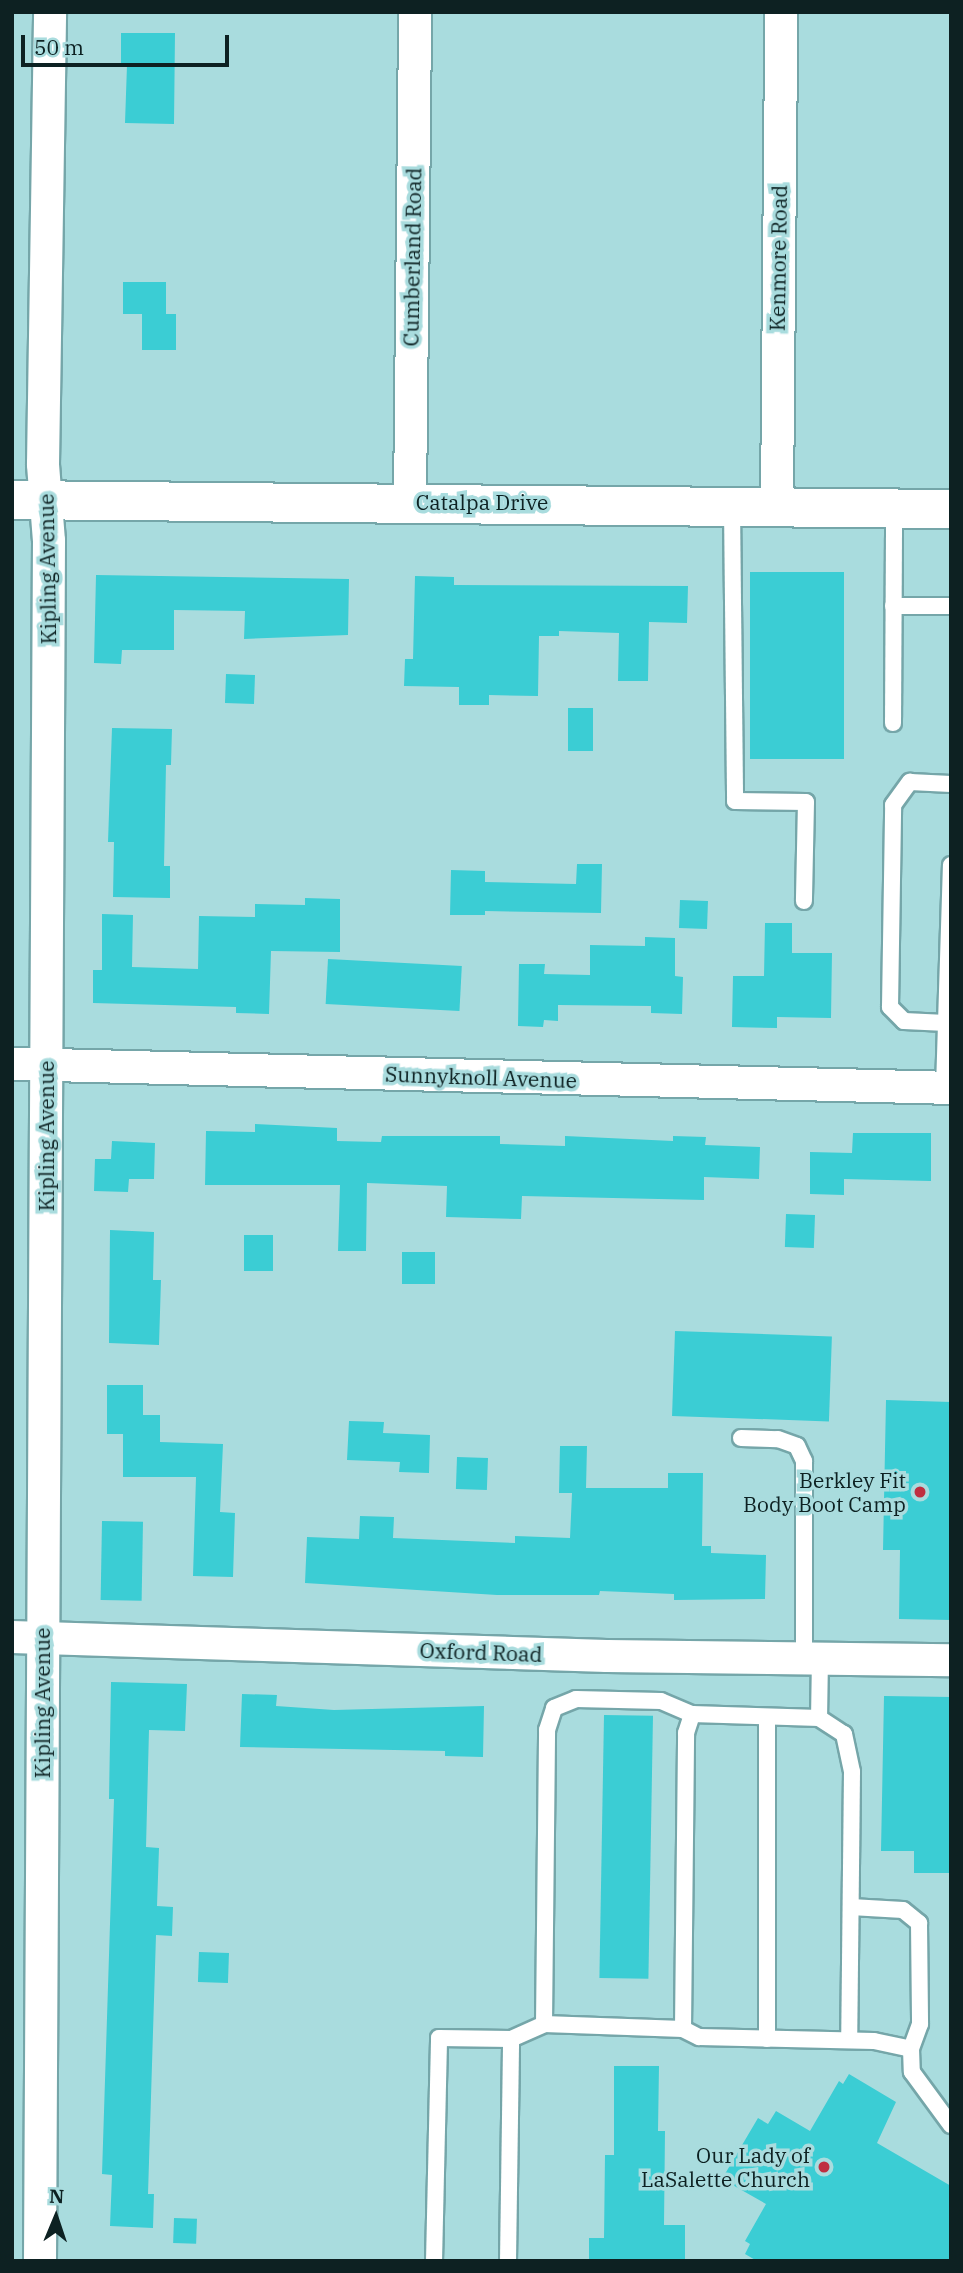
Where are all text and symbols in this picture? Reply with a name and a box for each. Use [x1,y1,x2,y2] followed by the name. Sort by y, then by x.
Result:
[24,21,233,65] scale bar
[34,33,84,61] text: 50 m
[398,167,426,347] street label: Cumberland Road
[764,185,792,331] street label: Kenmore Road
[416,489,548,515] street label: Catalpa Drive
[33,493,61,645] street label: Kipling Avenue
[33,1061,59,1211] street label: Kipling Avenue
[385,1061,577,1093] street label: Sunnyknoll Avenue
[743,1467,906,1517] place label: Berkley Fit Body Boot Camp
[912,1484,928,1500] marker: Berkley Fit Body Boot Camp
[29,1628,55,1778] street label: Kipling Avenue
[419,1637,543,1667] street label: Oxford Road
[641,2142,810,2192] place label: Our Lady of LaSalette Church
[816,2159,832,2175] marker: Our Lady of LaSalette Church
[21,2182,91,2252] north arrow
[49,2184,65,2208] text: N

